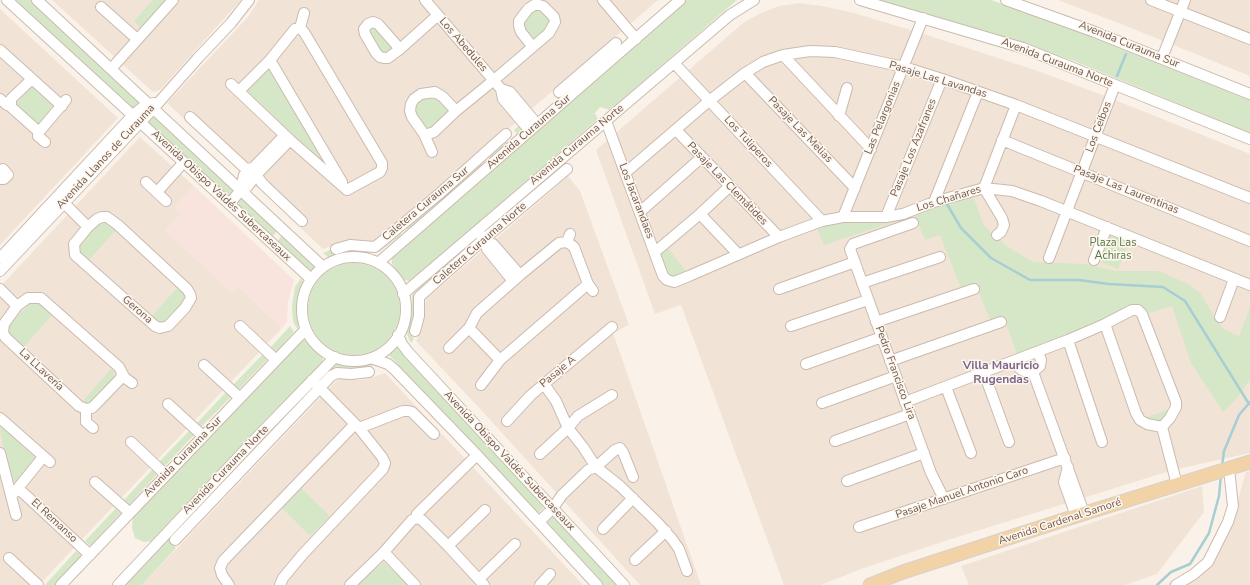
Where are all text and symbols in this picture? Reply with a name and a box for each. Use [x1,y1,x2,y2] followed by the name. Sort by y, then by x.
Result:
[436,15,490,75] street label: Los Abedules
[1077,19,1181,71] street label: Avenida Curauma Sur
[999,36,1115,90] street label: Avenida Curauma Norte
[887,59,989,101] street label: Pasaje Las Lavandas
[862,79,904,157] street label: Las Pelargonias
[484,92,574,172] street label: Avenida Curauma Sur
[765,94,835,166] street label: Pasaje Las Melias
[888,97,940,199] street label: Pasaje Los Azafranes
[1083,100,1115,154] street label: Los Ceibos
[54,102,158,212] street label: Avenida Llanos de Curauma
[527,102,627,188] street label: Avenida Curauma Norte
[721,114,775,170] street label: Los Tuliperos
[148,128,294,264] street label: Avenida Obispo Valdés Subercaseaux
[684,140,770,228] street label: Pasaje Las Clemátides
[616,161,656,241] street label: Los Jacarandaes
[1071,163,1181,217] street label: Pasaje Las Laurentinas
[380,164,472,244] street label: Caletera Curauma Sur
[915,183,983,215] street label: Los Chañares
[430,200,530,288] street label: Caletera Curauma Norte
[1090,236,1136,262] park label: Plaza Las Achiras
[119,293,155,327] street label: Gerona
[872,324,918,422] street label: Pedro Francisco Lira
[16,346,66,394] street label: La LLavería
[537,353,579,391] street label: Pasaje A
[963,359,1039,387] district label: Villa Mauricio Rugendas
[441,388,577,534] street label: Avenida Obispo Valdés Subercaseaux
[141,414,225,500] street label: Avenida Curauma Sur
[180,423,272,517] street label: Avenida Curauma Norte
[894,464,1030,522] street label: Pasaje Manuel Antonio Caro
[28,496,80,546] street label: El Remanso
[997,496,1123,548] street label: Avenida Cardenal Samoré

